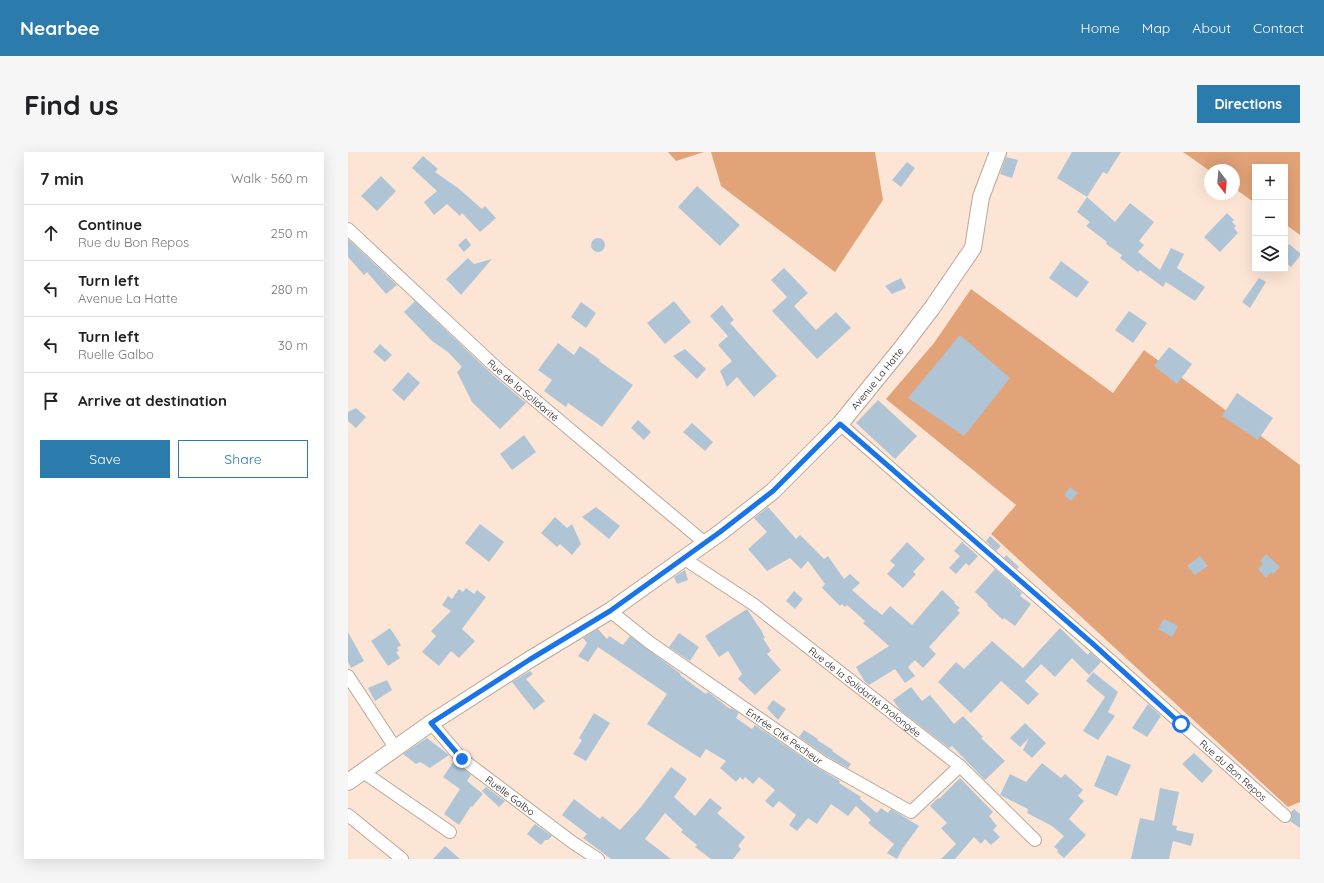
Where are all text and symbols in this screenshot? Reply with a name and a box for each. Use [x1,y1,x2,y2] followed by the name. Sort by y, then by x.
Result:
[20,16,100,40] text: Nearbee
[1081,19,1120,37] text: Home
[1142,19,1170,37] text: Map
[1192,19,1231,37] text: About
[1253,19,1304,37] text: Contact
[1197,85,1300,123] button: Directions
[24,87,118,122] text: Find us
[1204,164,1240,200] north arrow
[1252,164,1288,272] map controls
[1252,164,1288,200] button: +
[40,168,84,189] text: 7 min
[231,170,308,186] text: Walk · 560 m
[1252,200,1288,236] button: −
[78,215,142,234] text: Continue
[40,222,62,244] icon: ahead
[271,225,308,241] text: 250 m
[78,234,189,250] text: Rue du Bon Repos
[1252,236,1288,272] button: layers
[78,271,140,290] text: Turn left
[40,278,62,300] icon: left
[271,281,308,297] text: 280 m
[78,290,178,306] text: Avenue La Hatte
[78,327,140,346] text: Turn left
[40,334,62,356] icon: left
[278,337,308,353] text: 30 m
[848,344,907,413] street label: Avenue La Hatte
[78,346,154,362] text: Ruelle Galbo
[484,356,562,424] street label: Rue de la Solidarité
[40,390,62,412] icon: arrive
[78,391,227,410] text: Arrive at destination
[40,440,170,478] button: Save
[178,440,308,478] button: Share
[806,644,924,740] street label: Rue de la Solidarité Prolongée
[744,705,825,768] street label: Entrée Cité Pecheur
[1172,715,1190,733] route start
[1197,737,1270,804] street label: Rue du Bon Repos
[453,750,471,768] route end
[483,773,537,819] street label: Ruelle Galbo

